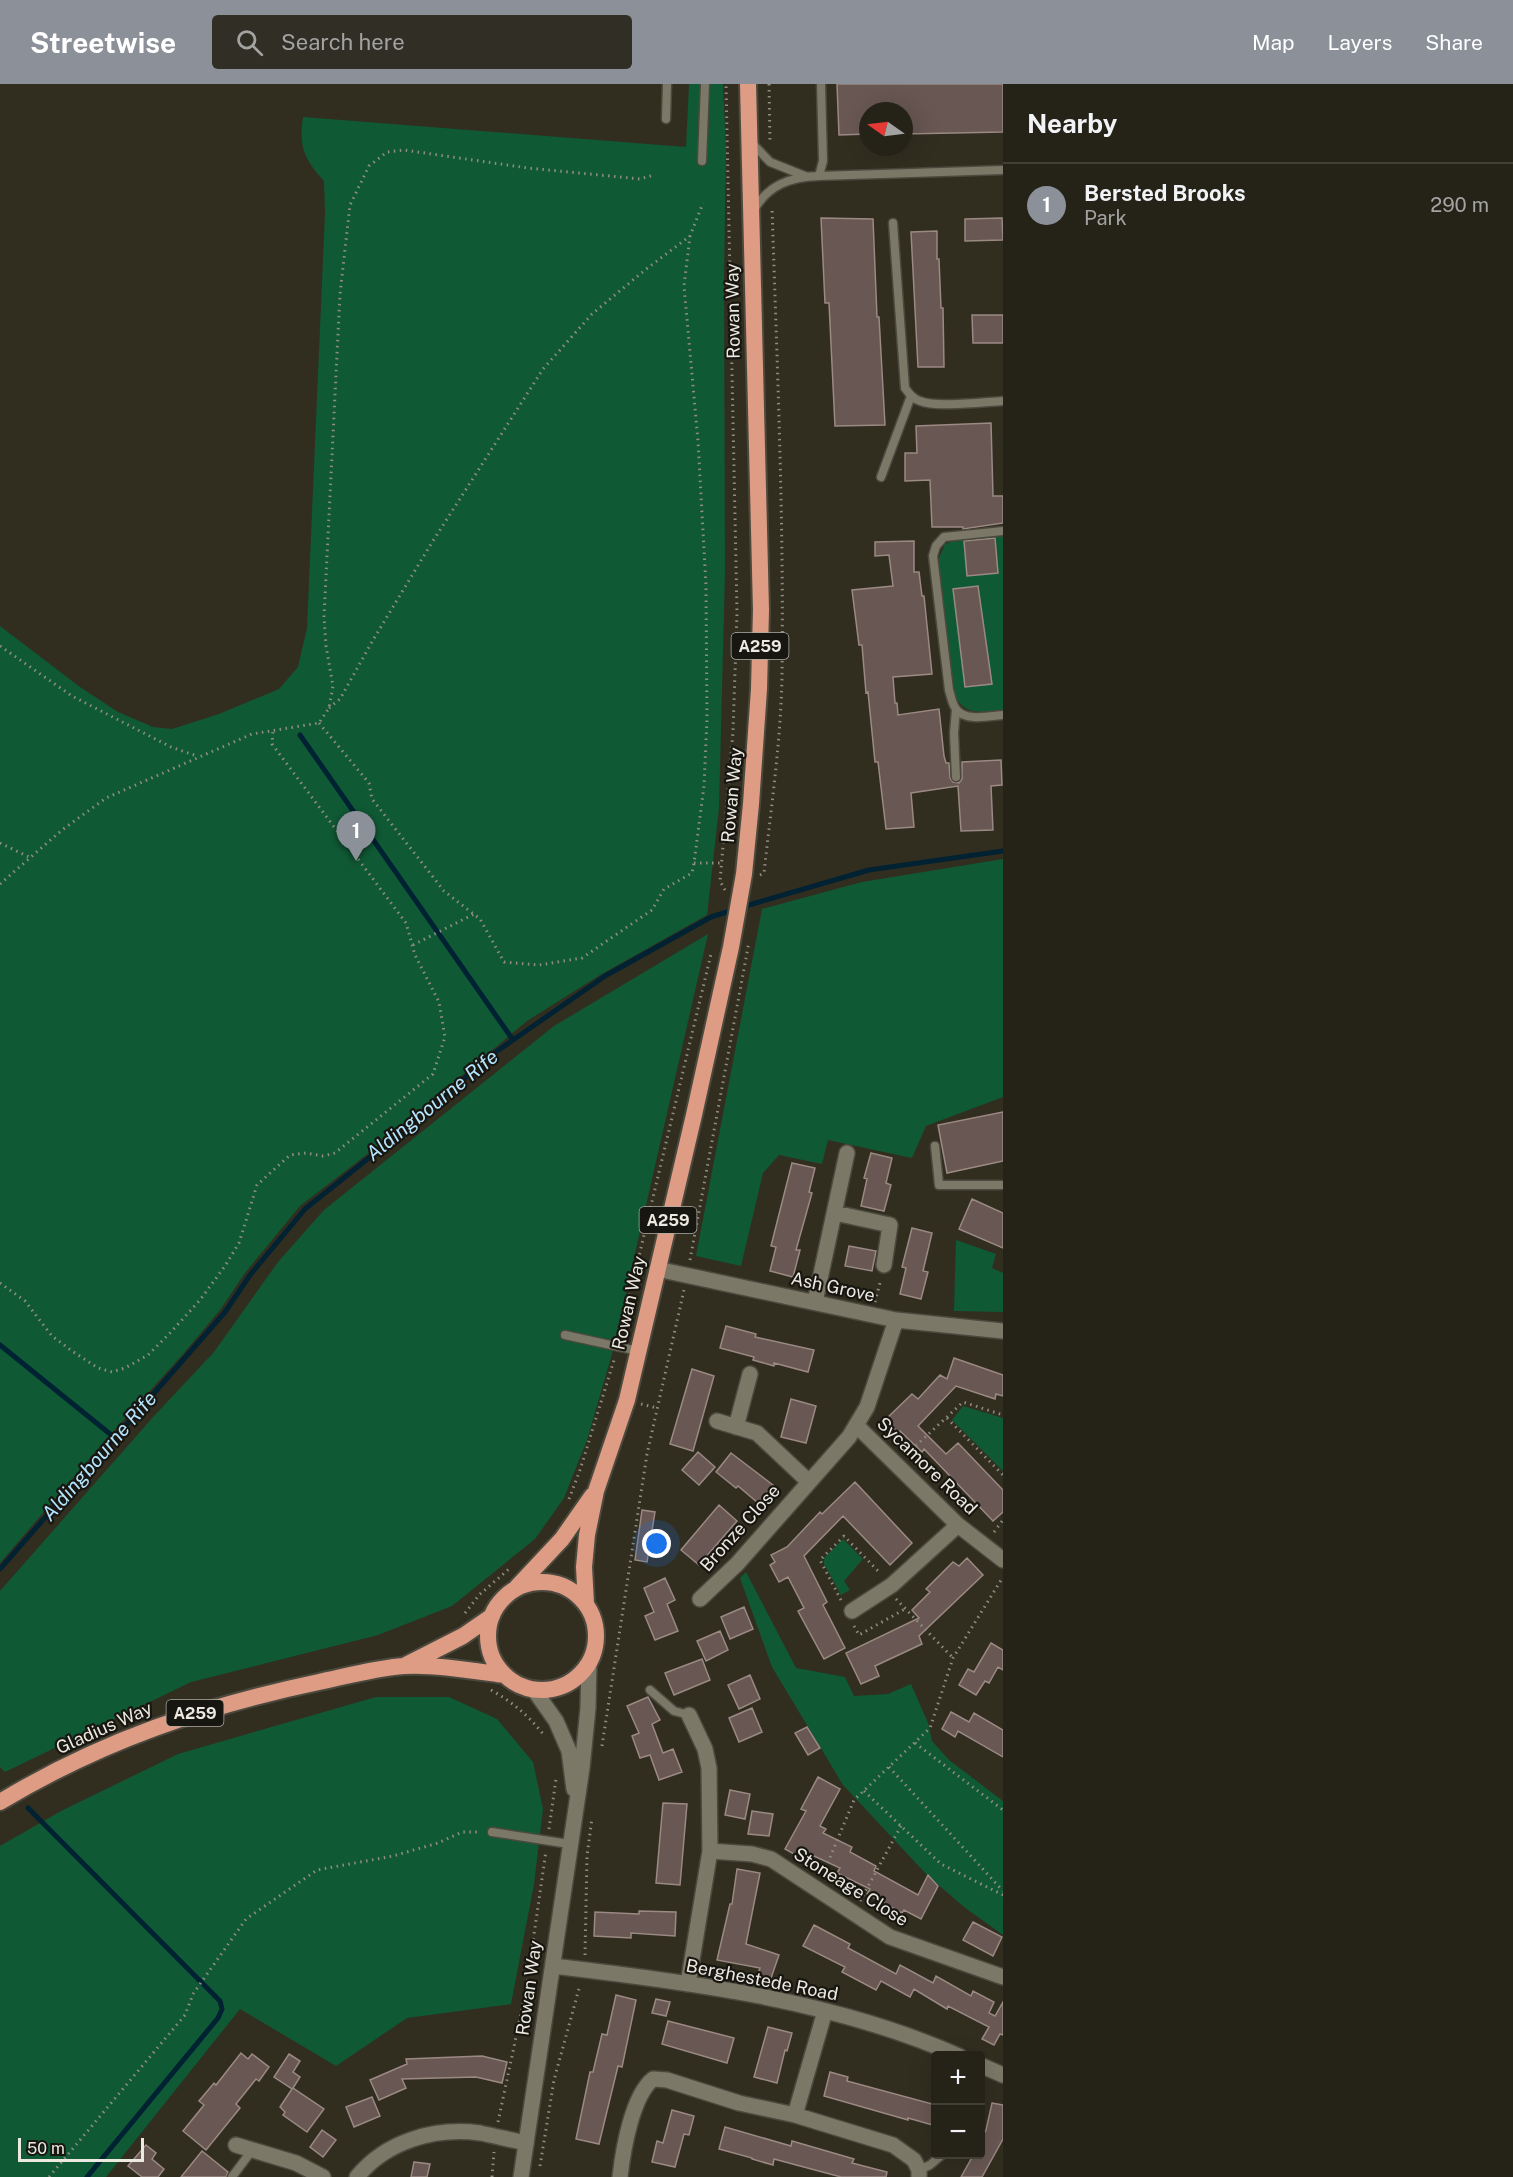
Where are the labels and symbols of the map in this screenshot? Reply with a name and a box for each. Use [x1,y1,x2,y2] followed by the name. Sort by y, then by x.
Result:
[859,102,913,156] north arrow
[721,263,744,359] street label: Rowan Way
[732,633,789,659] road number: A259
[717,746,746,844] street label: Rowan Way
[336,812,376,861] pin: 1
[361,1044,503,1166] water label: Aldingbourne Rife
[640,1207,696,1233] road number: A259
[608,1254,650,1352] street label: Rowan Way
[789,1267,877,1306] street label: Ash Grove
[36,1386,162,1525] water label: Aldingbourne Rife
[873,1413,982,1519] street label: Sycamore Road
[695,1480,784,1575] street label: Bronze Close
[642,1529,671,1558] your location
[53,1697,155,1758] street label: Gladius Way
[166,1700,224,1726] road number: A259
[790,1843,912,1930] street label: Stoneage Close
[511,1939,546,2037] street label: Rowan Way
[684,1954,840,2005] street label: Berghestede Road
[18,2135,144,2162] scale bar

